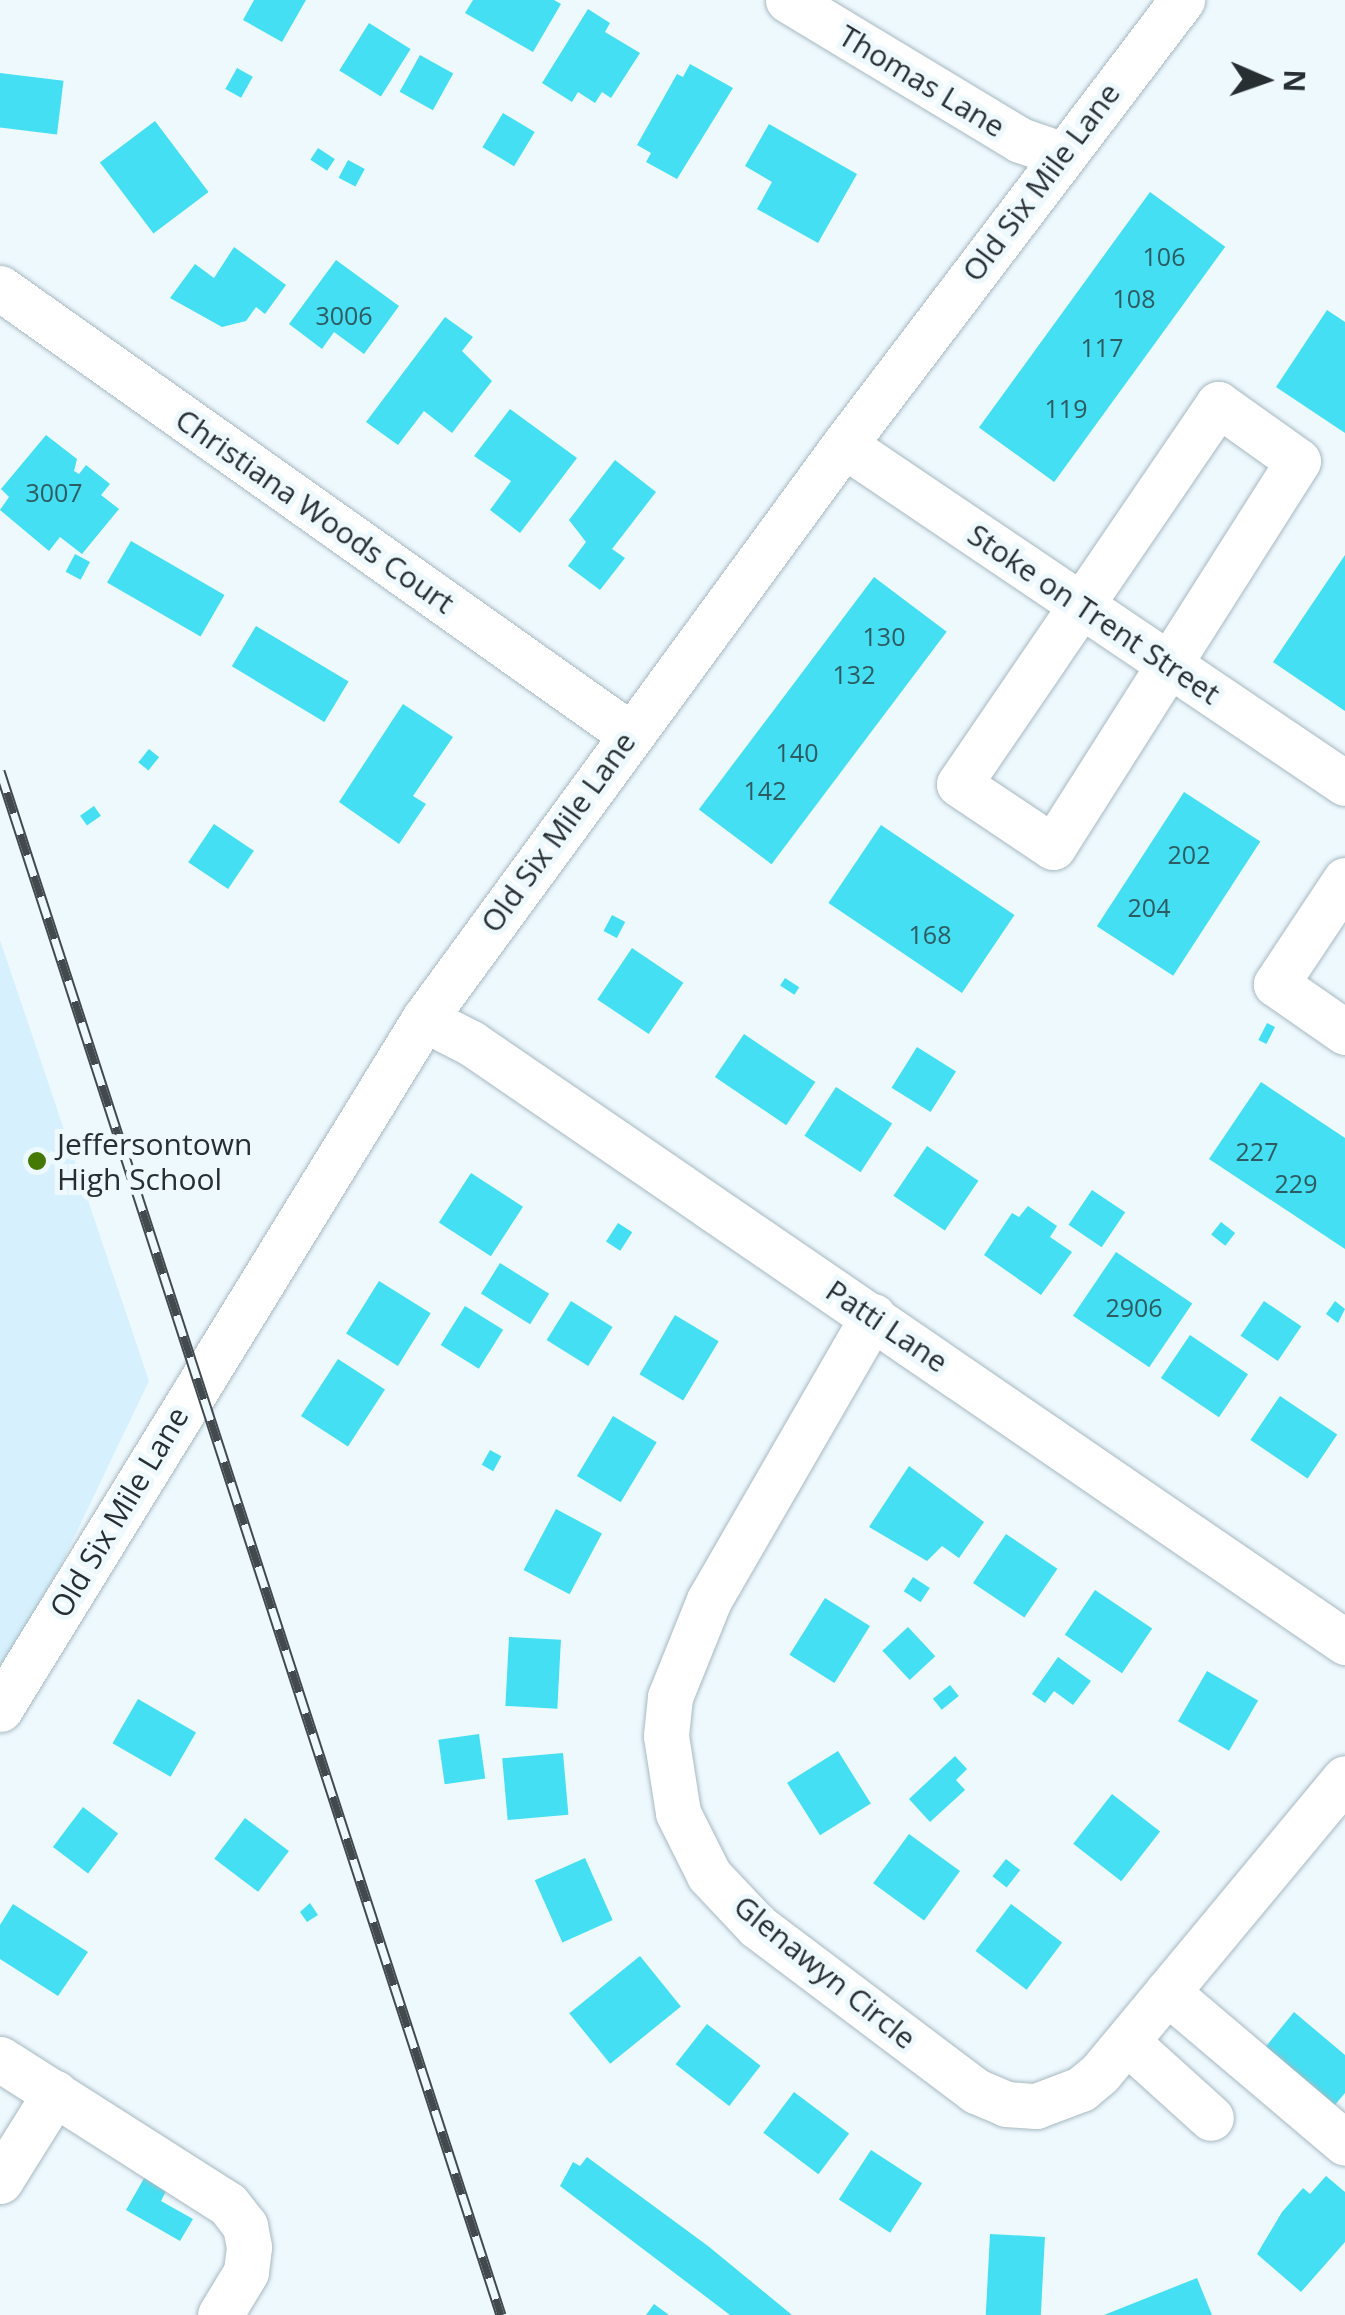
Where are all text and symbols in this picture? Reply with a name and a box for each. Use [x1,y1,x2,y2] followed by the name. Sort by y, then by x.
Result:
[833,17,1011,145] street label: Thomas Lane
[1215,30,1315,130] north arrow
[1276,69,1314,93] text: N
[955,76,1127,288] street label: Old Six Mile Lane
[1143,241,1185,271] house number: 106
[1113,283,1155,313] house number: 108
[315,300,373,330] house number: 3006
[1081,332,1123,362] house number: 117
[1045,393,1087,423] house number: 119
[169,401,461,621] street label: Christiana Woods Court
[25,477,83,507] house number: 3007
[961,516,1227,712] street label: Stoke on Trent Street
[863,621,905,651] house number: 130
[833,659,875,689] house number: 132
[473,725,643,939] street label: Old Six Mile Lane
[776,737,818,767] house number: 140
[744,775,786,805] house number: 142
[1168,839,1210,869] house number: 202
[1128,892,1170,922] house number: 204
[909,919,951,949] house number: 168
[57,1126,252,1196] place label: Jeffersontown High School
[1236,1136,1278,1166] house number: 227
[26,1150,48,1172] marker: Jeffersontown High School
[1275,1168,1317,1198] house number: 229
[819,1272,955,1380] street label: Patti Lane
[1105,1292,1163,1322] house number: 2906
[42,1400,196,1624] street label: Old Six Mile Lane
[727,1888,923,2056] street label: Glenawyn Circle

